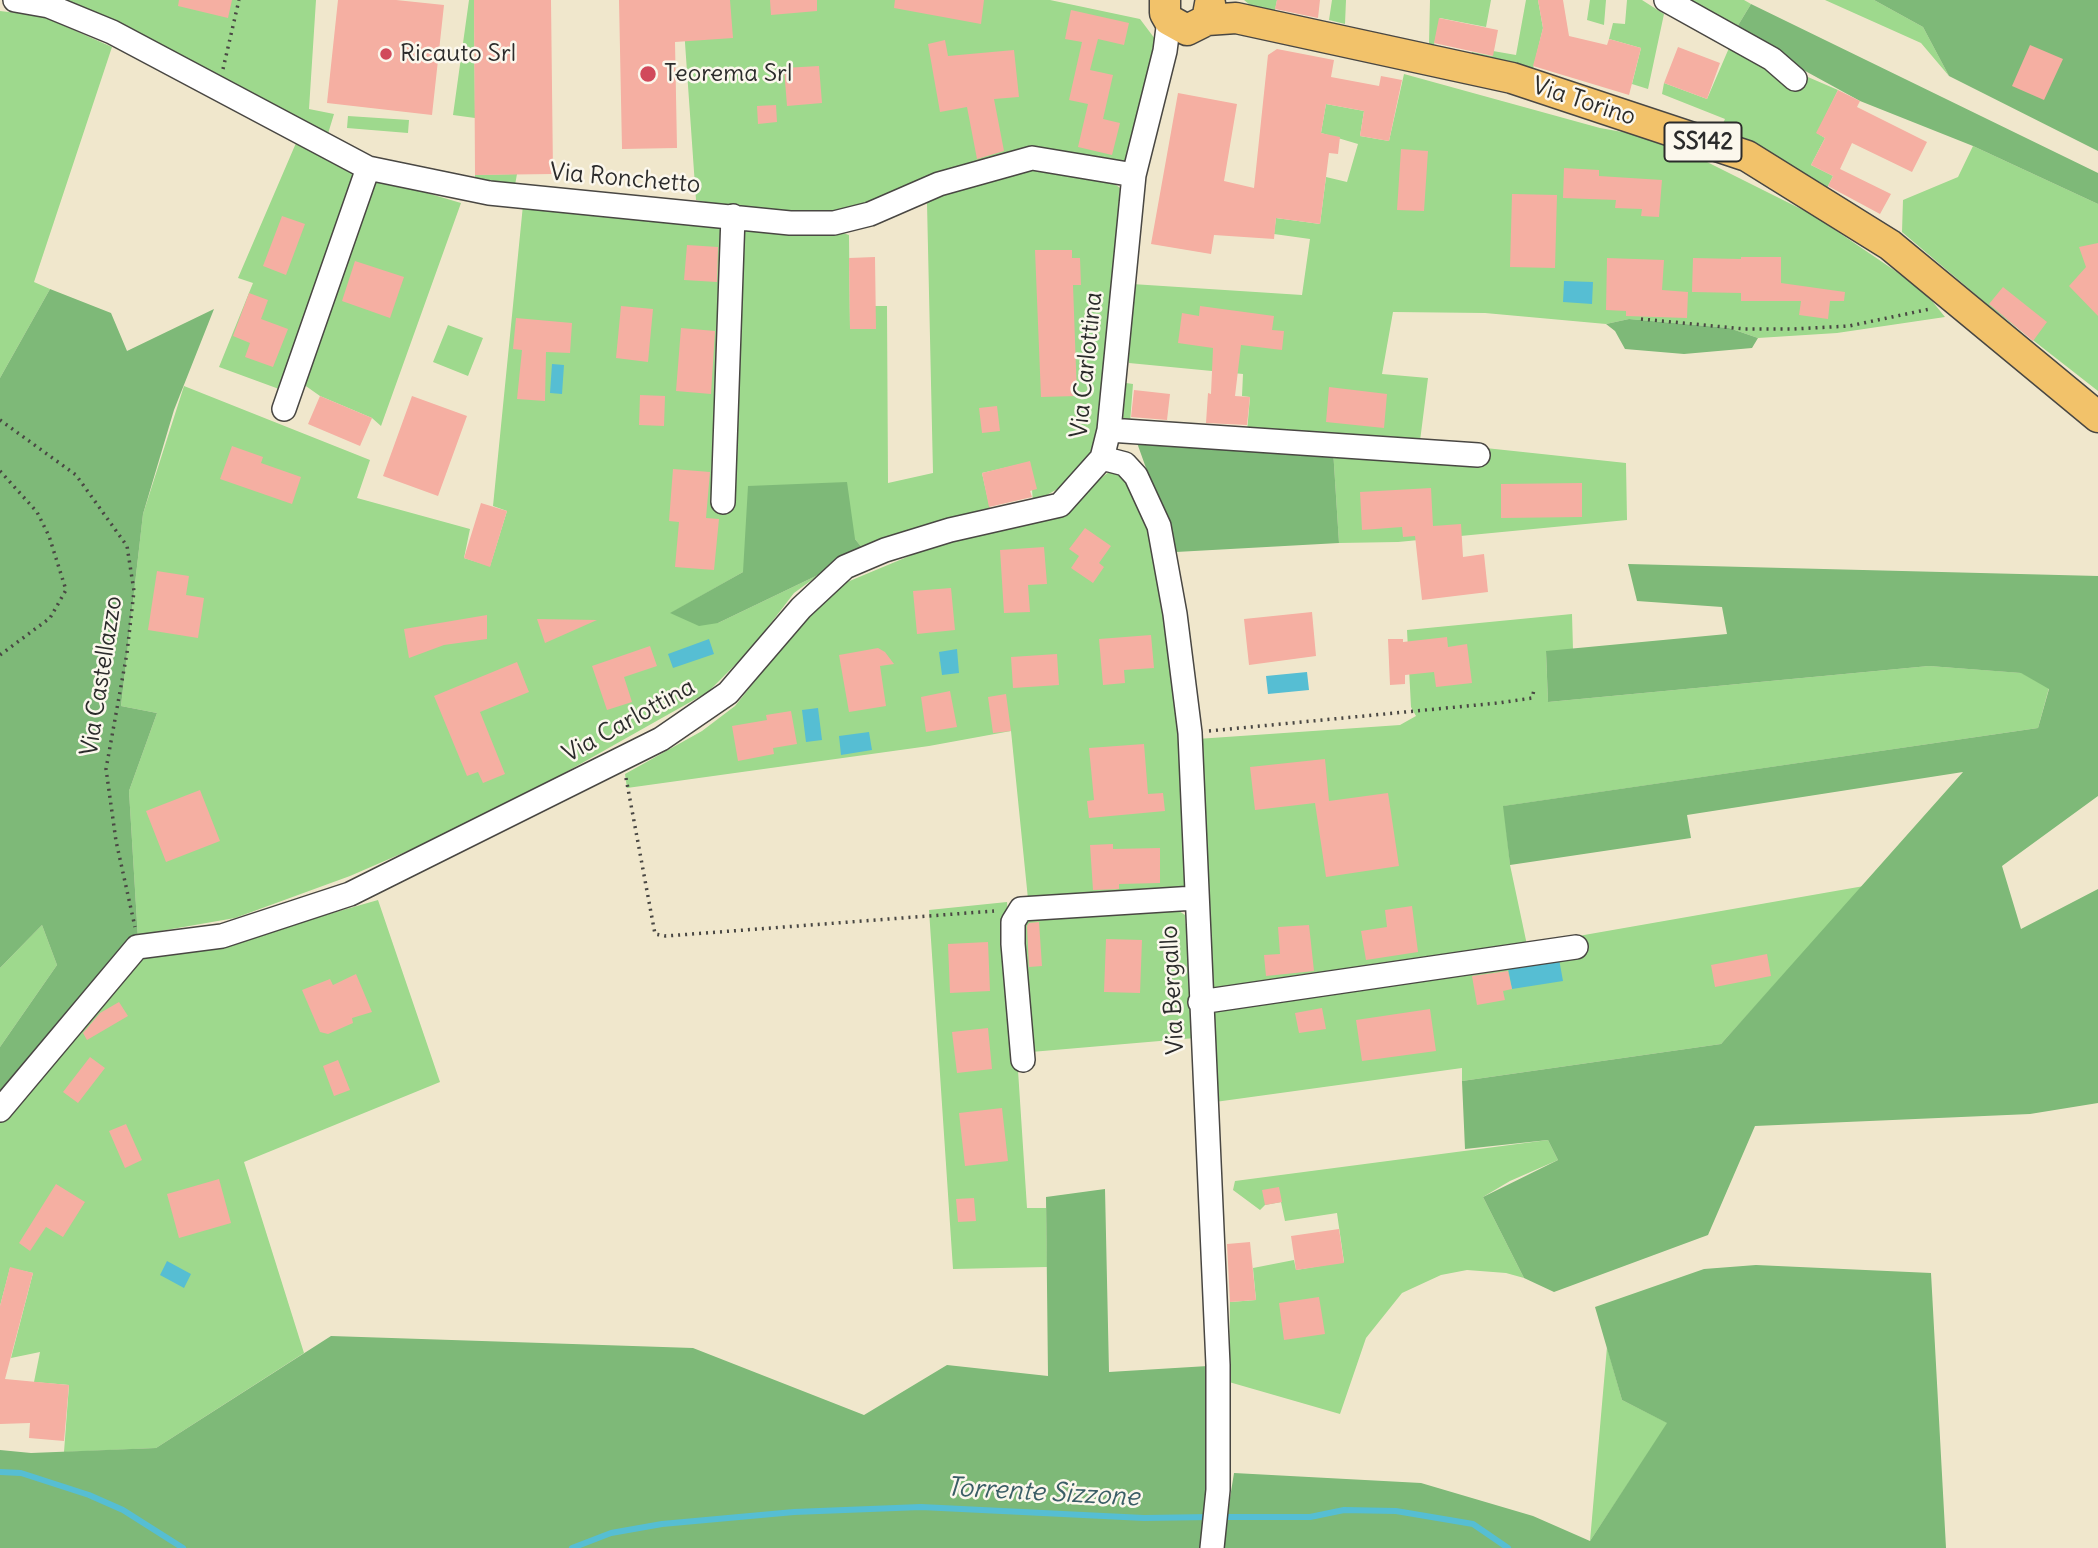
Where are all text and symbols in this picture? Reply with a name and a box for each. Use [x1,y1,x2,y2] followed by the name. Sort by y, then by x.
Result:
[400,40,516,68] place label: Ricauto Srl
[378,46,394,62] marker: Ricauto Srl
[664,60,792,88] place label: Teorema Srl
[638,64,658,84] marker: Teorema Srl
[1529,72,1639,132] street label: Via Torino
[1664,122,1742,162] road number: SS142
[549,158,701,200] street label: Via Ronchetto
[1065,291,1109,439] street label: Via Carlottina
[75,594,129,758] street label: Via Castellazzo
[558,673,700,769] street label: Via Carlottina
[1155,925,1191,1055] street label: Via Bergallo
[946,1472,1140,1514] water label: Torrente Sizzone

